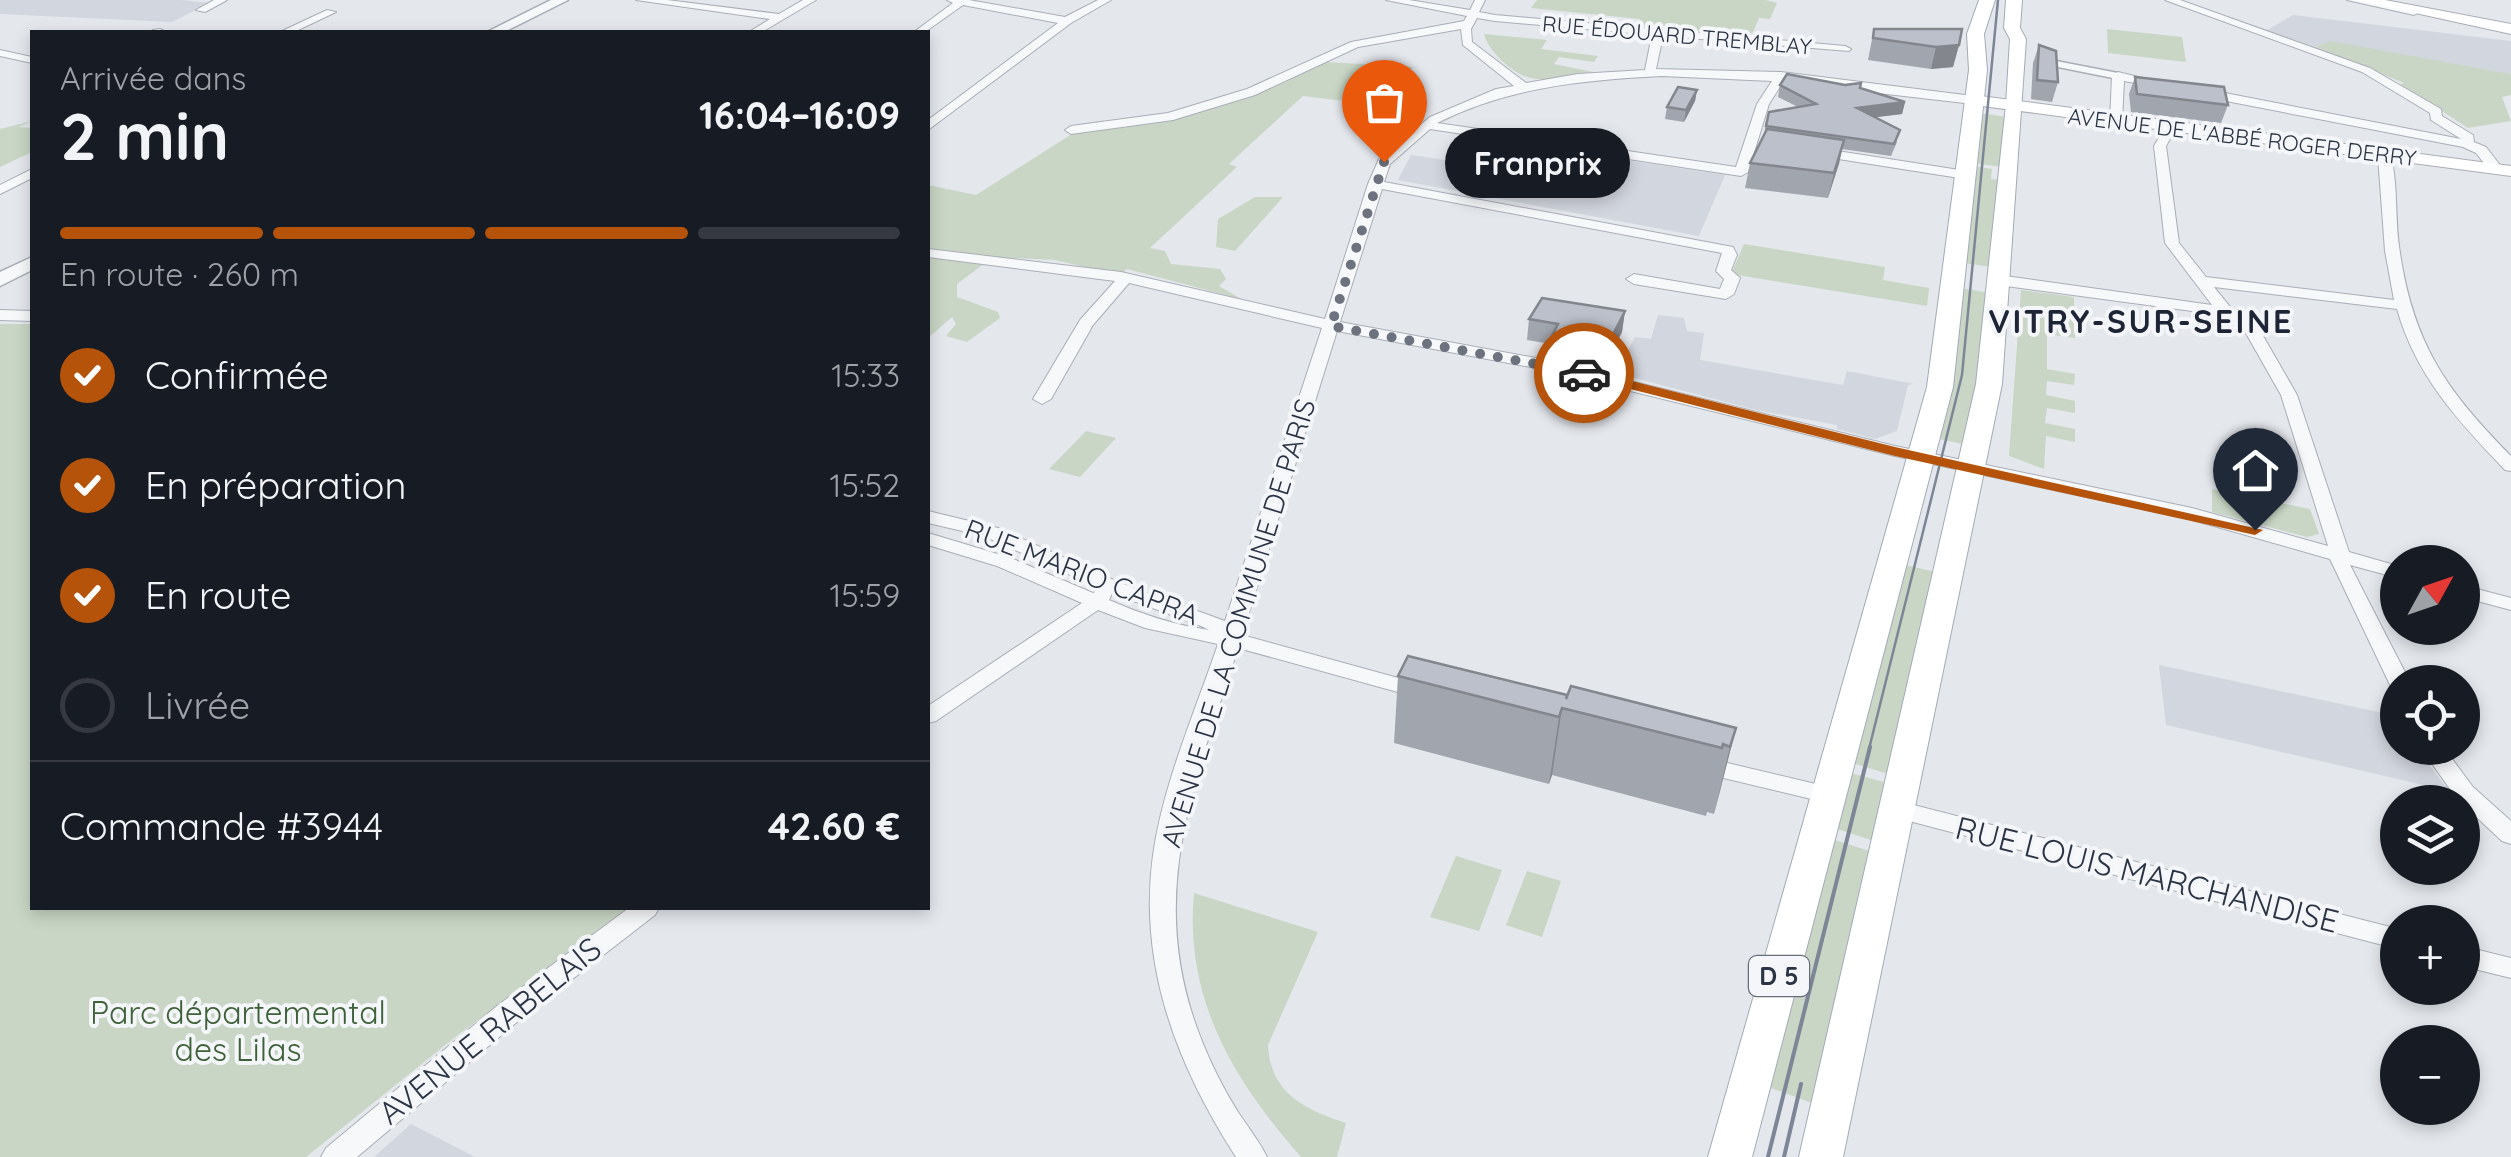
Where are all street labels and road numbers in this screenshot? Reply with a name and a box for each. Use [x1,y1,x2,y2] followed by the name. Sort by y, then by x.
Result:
[1541,9,1813,61] street label: RUE ÉDOUARD TREMBLAY
[2066,102,2418,172] street label: AVENUE DE L'ABBÉ ROGER DERRY
[1153,394,1323,851] street label: AVENUE DE LA COMMUNE DE PARIS
[960,511,1204,632] street label: RUE MARIO CAPRA
[1952,807,2343,941] street label: RUE LOUIS MARCHANDISE
[370,928,609,1132] street label: AVENUE RABELAIS
[1749,956,1809,996] road number: D 5

